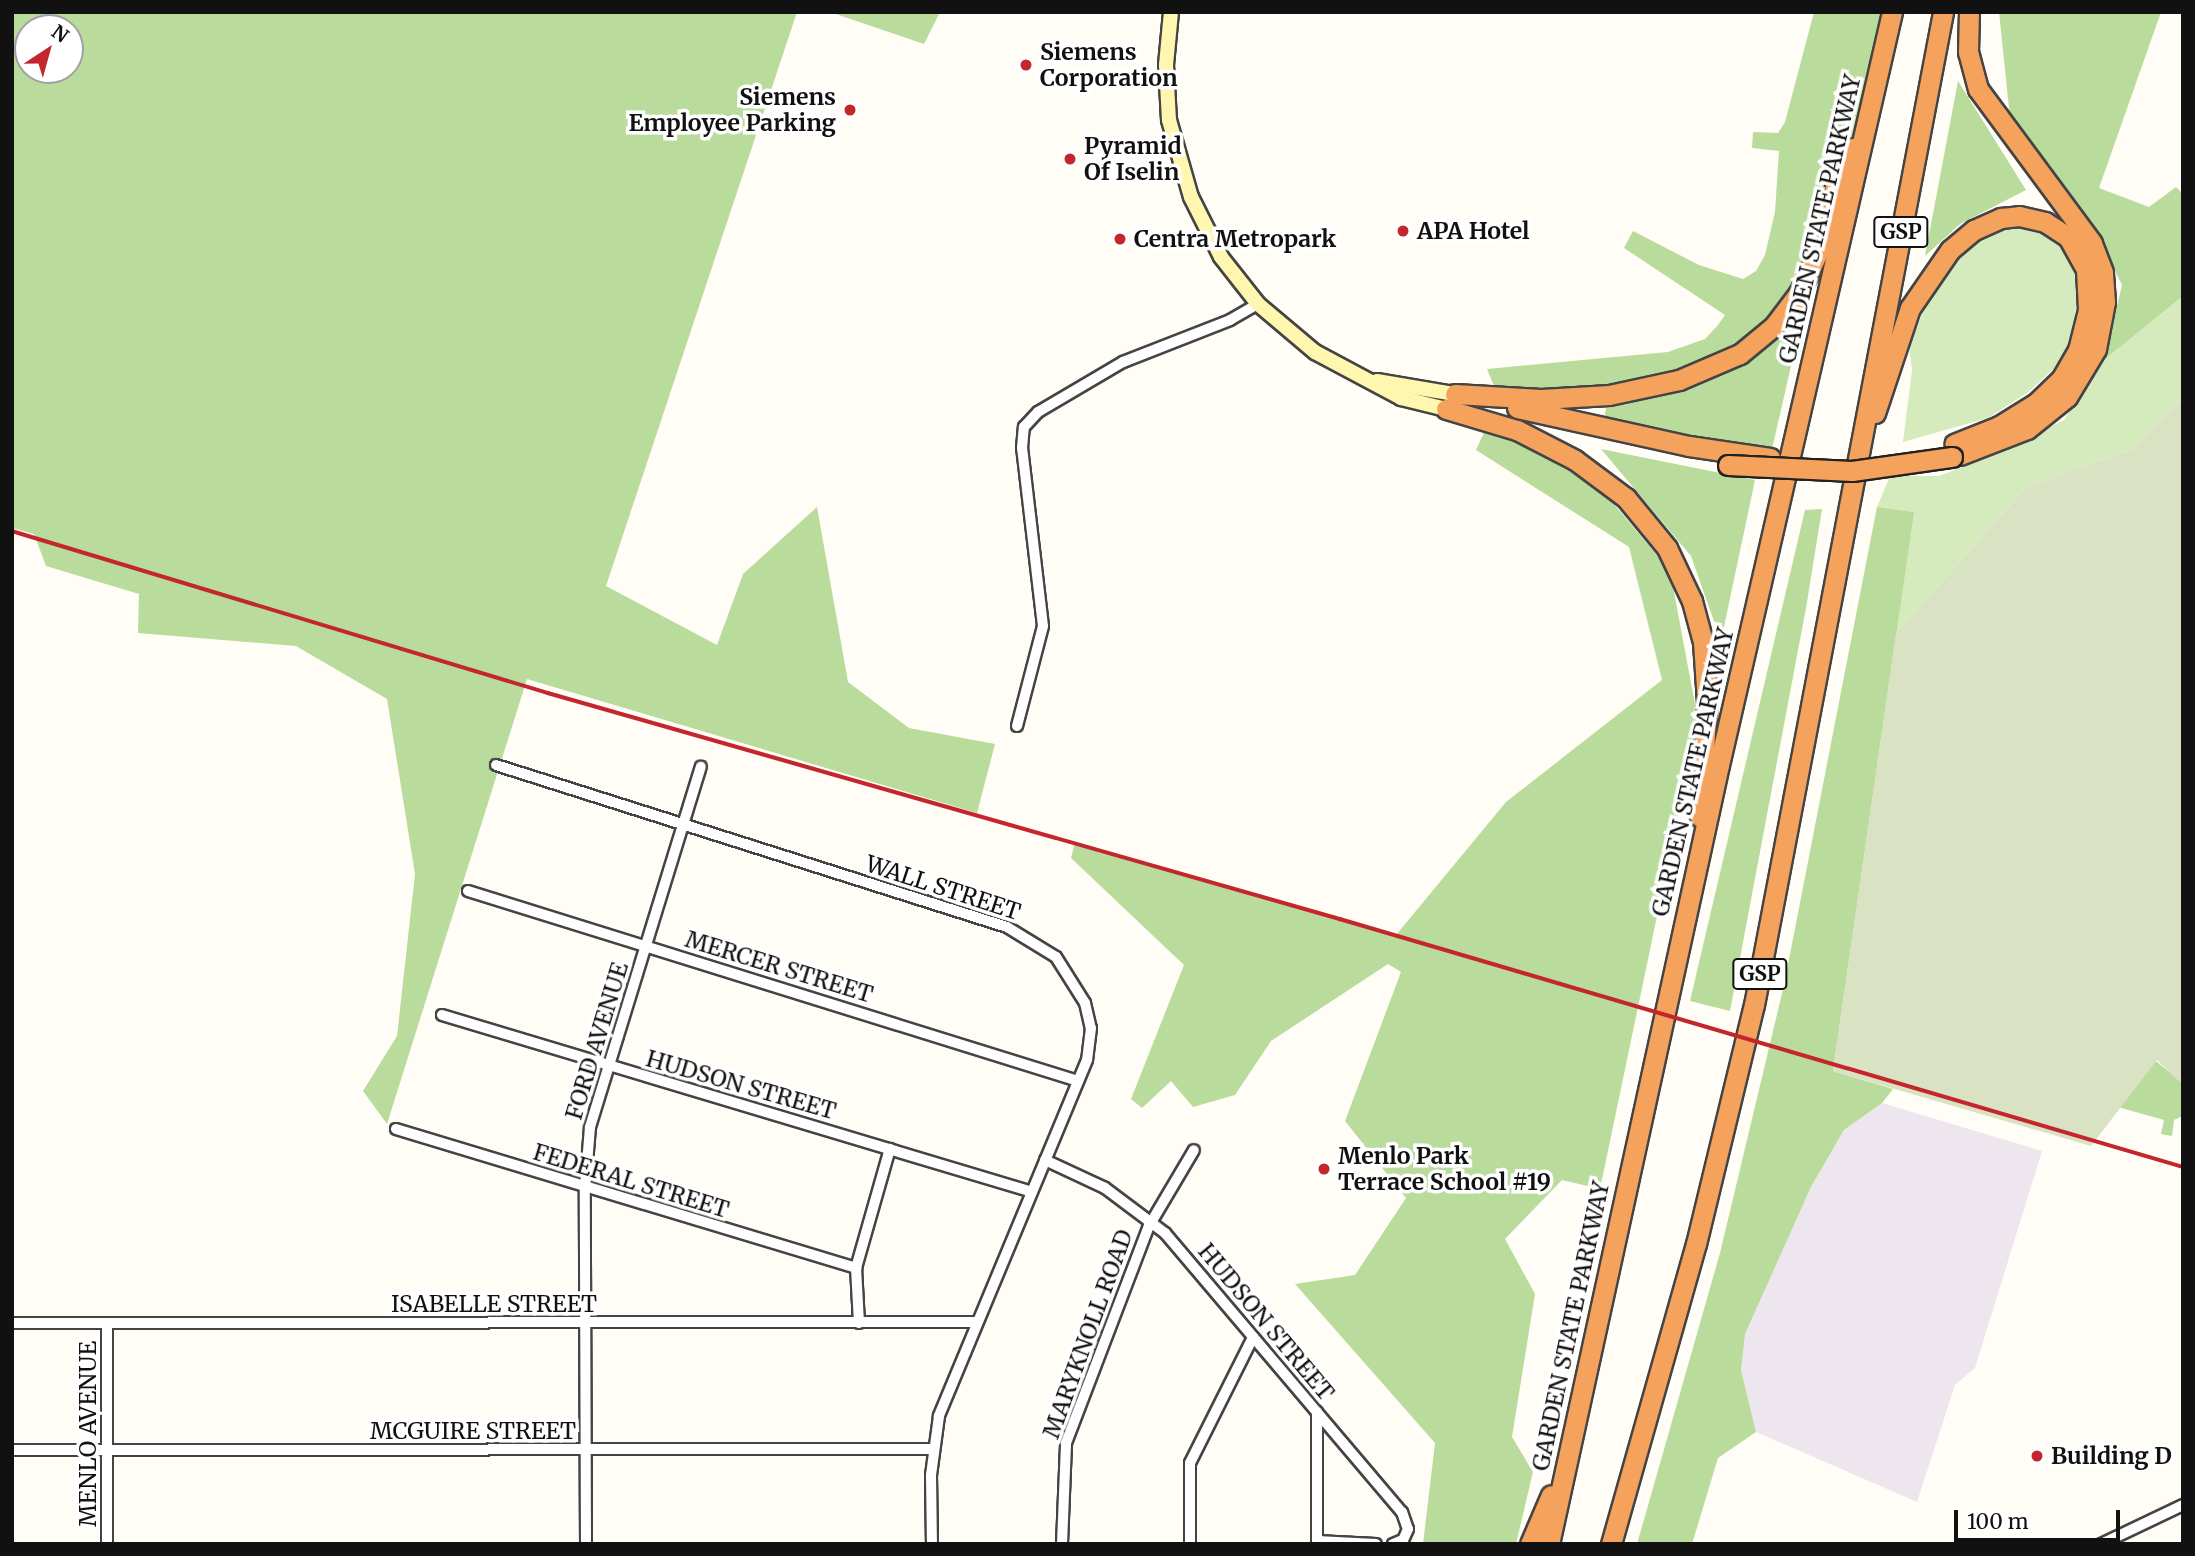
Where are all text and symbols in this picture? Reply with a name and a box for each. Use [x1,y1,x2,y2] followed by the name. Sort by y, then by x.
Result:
[14,14,84,84] north arrow
[47,20,73,48] text: N
[1040,38,1178,92] place label: Siemens Corporation
[1018,57,1034,73] marker: Siemens Corporation
[1773,72,1867,366] street label: GARDEN STATE PARKWAY
[628,83,836,137] place label: Siemens Employee Parking
[842,102,858,118] marker: Siemens Employee Parking
[1084,132,1182,186] place label: Pyramid Of Iselin
[1062,151,1078,167] marker: Pyramid Of Iselin
[1873,215,1929,250] road number: GSP
[1417,217,1530,245] place label: APA Hotel
[1395,223,1411,239] marker: APA Hotel
[1134,225,1336,253] place label: Centra Metropark
[1112,231,1128,247] marker: Centra Metropark
[1646,625,1740,919] street label: GARDEN STATE PARKWAY
[862,850,1024,926] street label: WALL STREET
[682,925,876,1009] street label: MERCER STREET
[1732,956,1788,992] road number: GSP
[560,959,634,1123] street label: FORD AVENUE
[643,1045,839,1125] street label: HUDSON STREET
[530,1138,732,1224] street label: FEDERAL STREET
[1338,1142,1551,1196] place label: Menlo Park Terrace School #19
[1316,1161,1332,1177] marker: Menlo Park Terrace School #19
[1527,1179,1615,1473] street label: GARDEN STATE PARKWAY
[1037,1226,1139,1442] street label: MARYKNOLL ROAD
[1192,1238,1340,1406] street label: HUDSON STREET
[391,1290,597,1318] street label: ISABELLE STREET
[74,1341,102,1527] street label: MENLO AVENUE
[370,1417,576,1445] street label: MCGUIRE STREET
[2051,1442,2172,1470] place label: Building D
[2029,1448,2045,1464] marker: Building D
[1957,1496,2123,1540] scale bar
[1967,1508,2029,1535] text: 100 m

